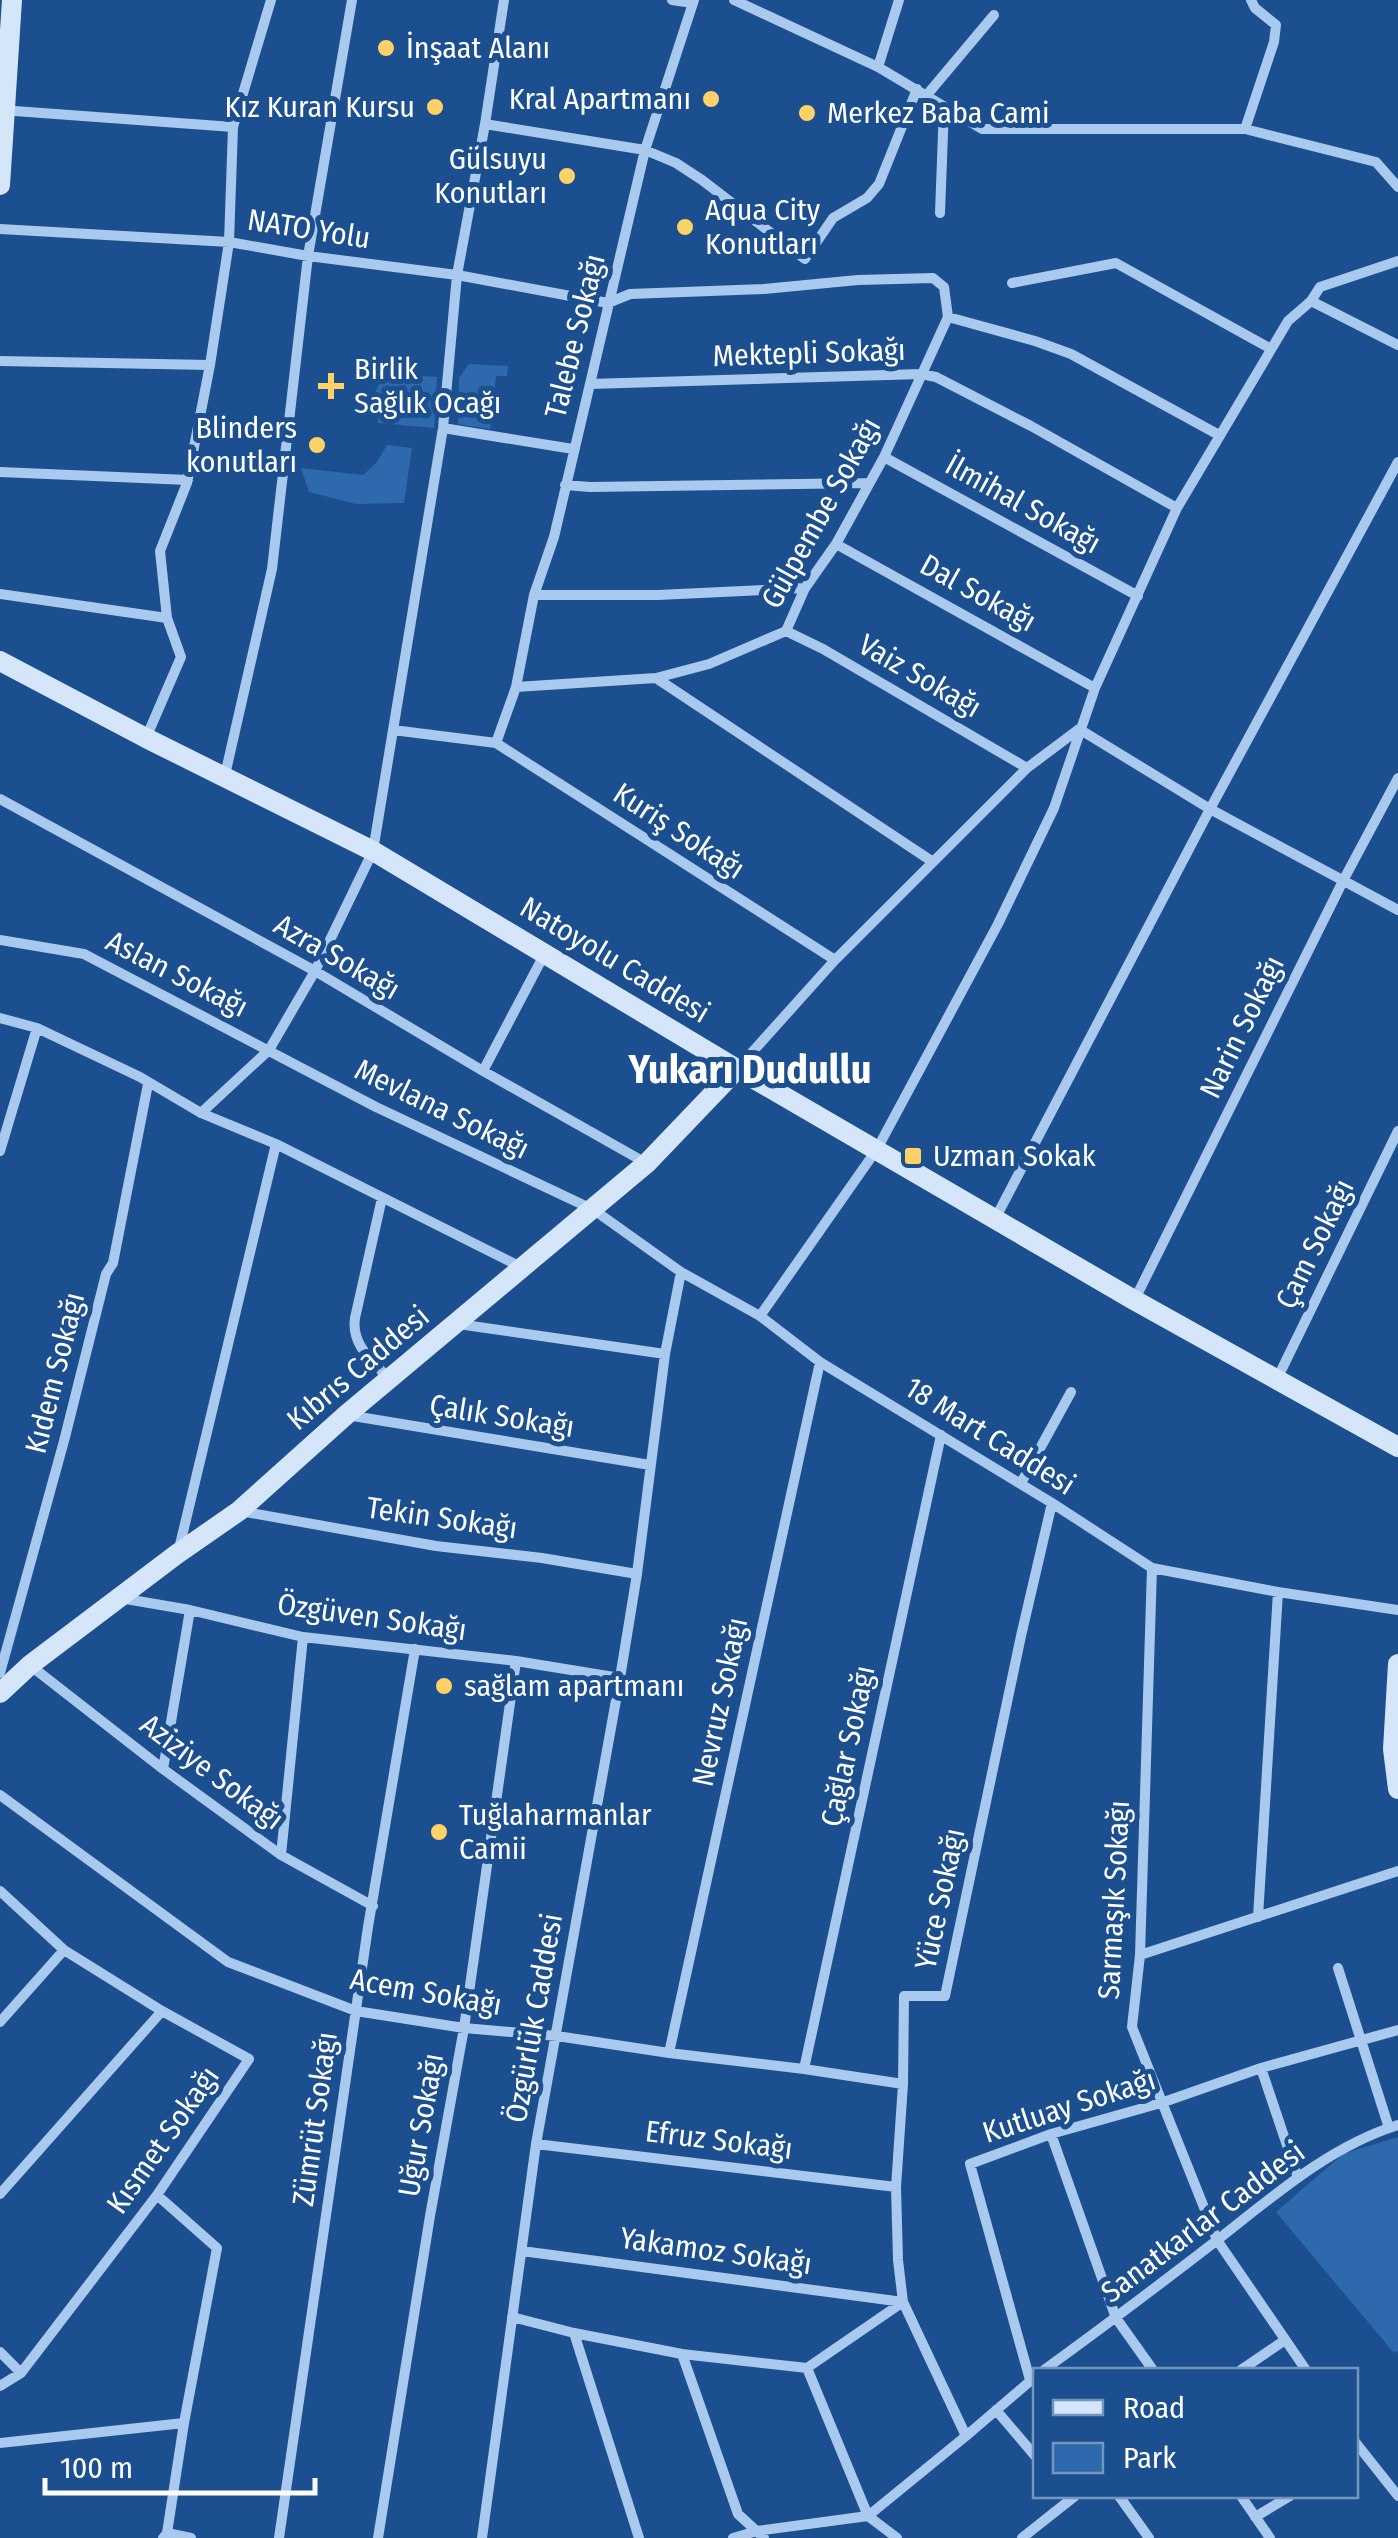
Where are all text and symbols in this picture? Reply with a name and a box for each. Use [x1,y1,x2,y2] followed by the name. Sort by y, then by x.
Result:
[406,30,550,66] place label: İnşaat Alanı
[375,37,397,59] marker: İnşaat Alanı
[509,81,691,117] place label: Kral Apartmanı
[700,88,722,110] marker: Kral Apartmanı
[224,89,415,125] place label: Kız Kuran Kursu
[827,95,1050,131] place label: Merkez Baba Cami
[424,96,446,118] marker: Kız Kuran Kursu
[796,102,818,124] marker: Merkez Baba Cami
[434,141,547,211] place label: Gülsuyu Konutları
[556,165,578,187] marker: Gülsuyu Konutları
[705,192,821,262] place label: Aqua City Konutları
[245,202,373,256] street label: NATO Yolu
[674,216,696,238] marker: Aqua City Konutları
[537,250,613,422] street label: Talebe Sokağı
[712,332,906,374] street label: Mektepli Sokağı
[354,351,501,421] place label: Birlik Sağlık Ocağı
[318,373,344,399] marker: Birlik Sağlık Ocağı
[186,410,297,480] place label: Blinders konutları
[754,411,888,615] street label: Gülpembe Sokağı
[306,434,328,456] marker: Blinders konutları
[939,447,1107,561] street label: İlmihal Sokağı
[914,547,1042,639] street label: Dal Sokağı
[852,627,988,725] street label: Vaiz Sokağı
[607,775,751,887] street label: Kuriş Sokağı
[514,889,716,1031] street label: Natoyolu Caddesi
[268,907,406,1007] street label: Azra Sokağı
[100,923,254,1025] street label: Aslan Sokağı
[1192,950,1292,1104] street label: Narin Sokağı
[628,1046,871,1094] district label: Yukarı Dudullu
[349,1051,535,1167] street label: Mevlana Sokağı
[933,1138,1096,1174] place label: Uzman Sokak
[902,1145,924,1167] marker: Uzman Sokak
[1268,1173,1362,1315] street label: Çam Sokağı
[18,1289,92,1457] street label: Kıdem Sokağı
[280,1298,436,1438] street label: Kıbrıs Caddesi
[898,1369,1082,1503] street label: 18 Mart Caddesi
[427,1387,577,1445] street label: Çalık Sokağı
[364,1490,520,1546] street label: Tekin Sokağı
[275,1586,469,1648] street label: Özgüven Sokağı
[685,1614,755,1790] street label: Nevruz Sokağı
[813,1662,883,1830] street label: Çağlar Sokağı
[464,1668,684,1704] place label: sağlam apartmanı
[433,1675,455,1697] marker: sağlam apartmanı
[133,1706,291,1838] street label: Aziziye Sokağı
[459,1797,652,1867] place label: Tuğlaharmanlar Camii
[1091,1800,1137,2000] street label: Sarmaşık Sokağı
[428,1821,450,1843] marker: Tuğlaharmanlar Camii
[907,1825,973,1973] street label: Yüce Sokağı
[498,1911,570,2125] street label: Özgürlük Caddesi
[347,1961,505,2023] street label: Acem Sokağı
[285,2030,345,2208] street label: Zümrüt Sokağı
[391,2051,451,2199] street label: Uğur Sokağı
[99,2060,227,2220] street label: Kısmet Sokağı
[978,2061,1160,2151] street label: Kutluay Sokağı
[643,2113,795,2167] street label: Efruz Sokağı
[1094,2134,1312,2310] street label: Sanatkarlar Caddesi
[618,2220,814,2282] street label: Yakamoz Sokağı
[1033,2368,1358,2498] legend
[1123,2390,1185,2426] text: Road
[45,2433,315,2495] scale bar
[1123,2440,1176,2476] text: Park
[60,2450,133,2486] text: 100 m

